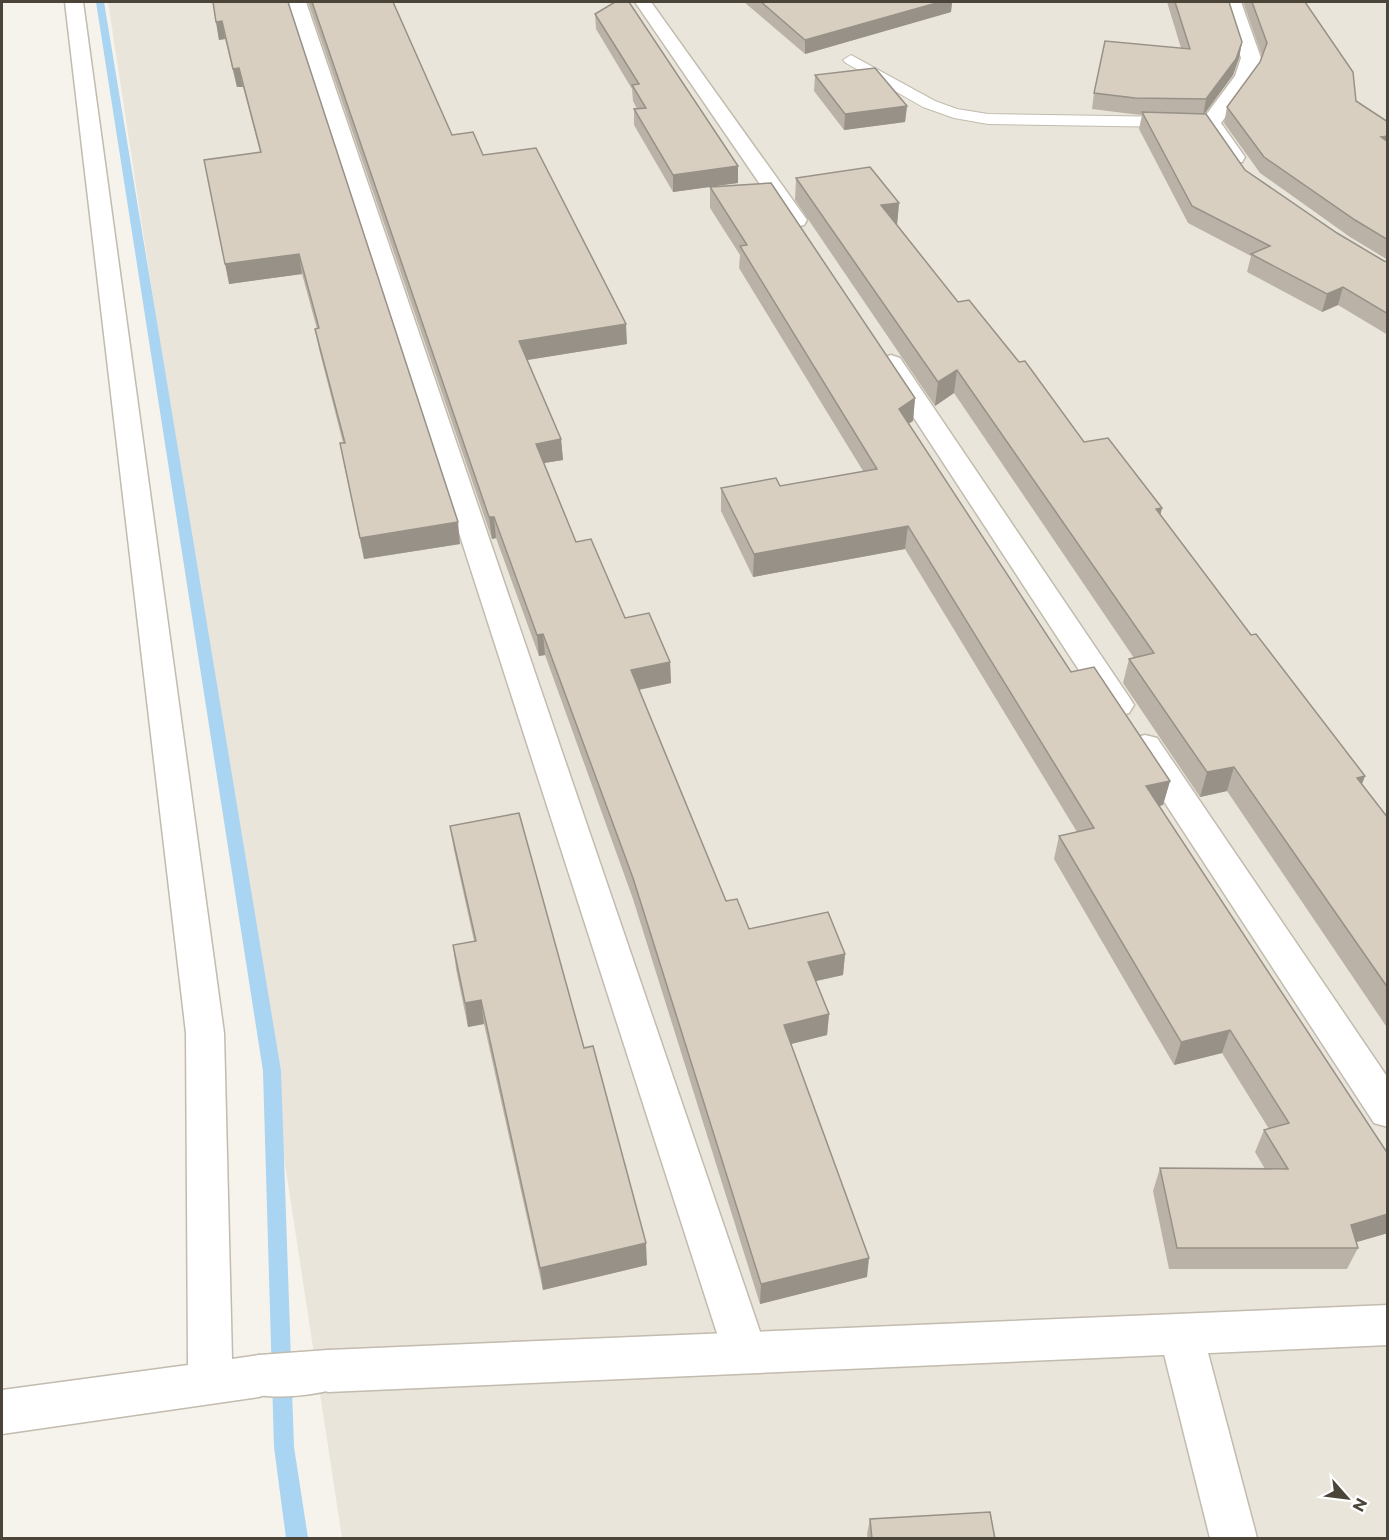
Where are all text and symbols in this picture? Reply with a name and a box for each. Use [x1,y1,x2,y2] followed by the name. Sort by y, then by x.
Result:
[1317,1468,1377,1528] north arrow
[1348,1495,1371,1515] text: N

